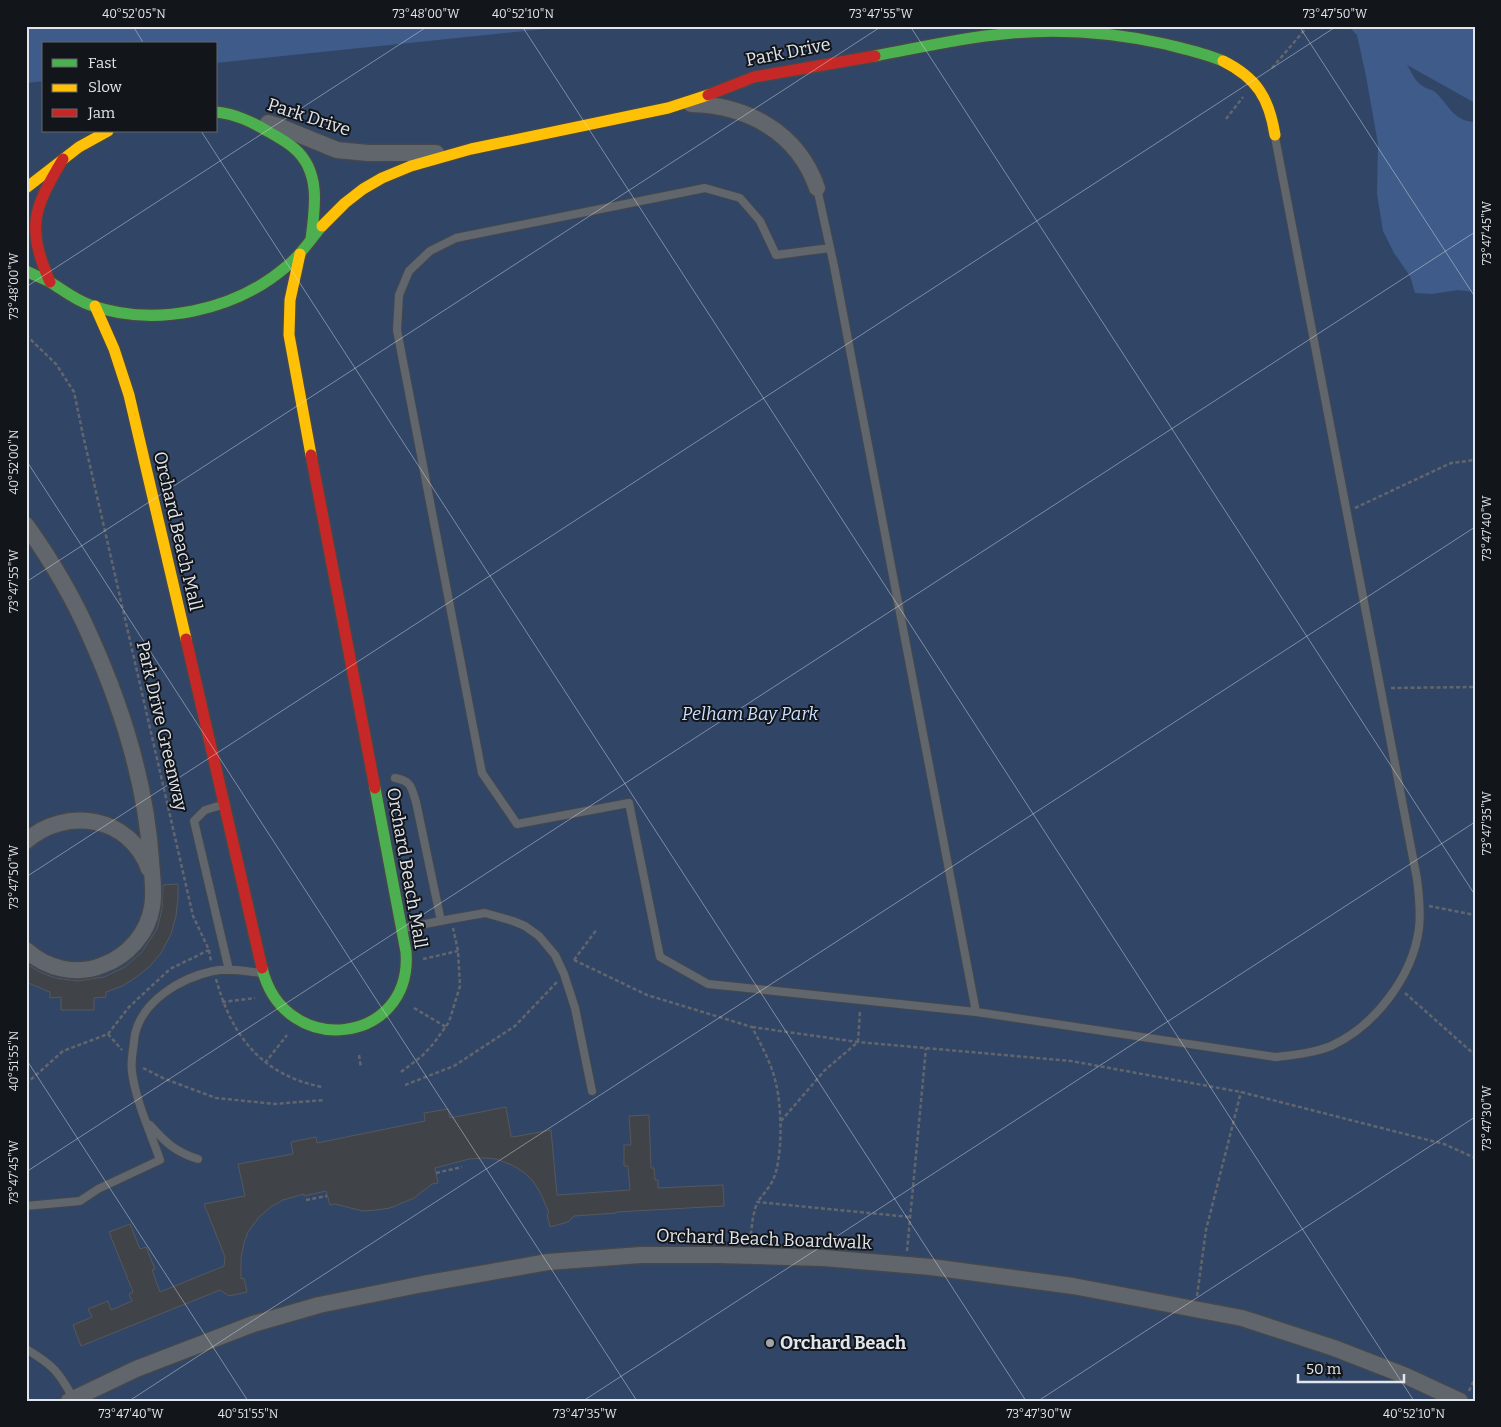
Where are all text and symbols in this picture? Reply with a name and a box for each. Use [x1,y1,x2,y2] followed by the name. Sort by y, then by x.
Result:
[102,7,166,21] text: 40°52'05"N
[393,7,460,21] text: 73°48'00"W
[492,7,555,21] text: 40°52'10"N
[849,7,913,21] text: 73°47'55"W
[1303,7,1368,21] text: 73°47'50"W
[744,33,832,71] street label: Park Drive
[42,42,218,132] legend
[88,54,117,72] text: Fast
[88,78,123,96] text: Slow
[265,93,353,141] street label: Park Drive
[87,104,116,122] text: Jam
[1480,200,1494,265] text: 73°47'45"W
[7,252,21,320] text: 73°48'00"W
[7,429,21,494] text: 40°52'00"N
[149,449,207,613] street label: Orchard Beach Mall
[1480,495,1494,561] text: 73°47'40"W
[7,549,21,613] text: 73°47'55"W
[132,639,192,814] street label: Park Drive Greenway
[682,703,819,725] park label: Pelham Bay Park
[382,786,432,950] street label: Orchard Beach Mall
[1480,790,1494,855] text: 73°47'35"W
[7,844,21,909] text: 73°47'50"W
[7,1030,21,1091] text: 40°51'55"N
[1480,1085,1494,1151] text: 73°47'30"W
[7,1139,21,1204] text: 73°47'45"W
[656,1224,873,1254] street label: Orchard Beach Boardwalk
[780,1332,907,1354] place label: Orchard Beach
[764,1337,776,1349] marker: Orchard Beach
[1298,1352,1405,1384] scale bar
[1306,1360,1342,1378] text: 50 m
[98,1407,164,1421] text: 73°47'40"W
[218,1407,279,1421] text: 40°51'55"N
[553,1407,618,1421] text: 73°47'35"W
[1006,1407,1072,1421] text: 73°47'30"W
[1383,1407,1446,1421] text: 40°52'10"N

